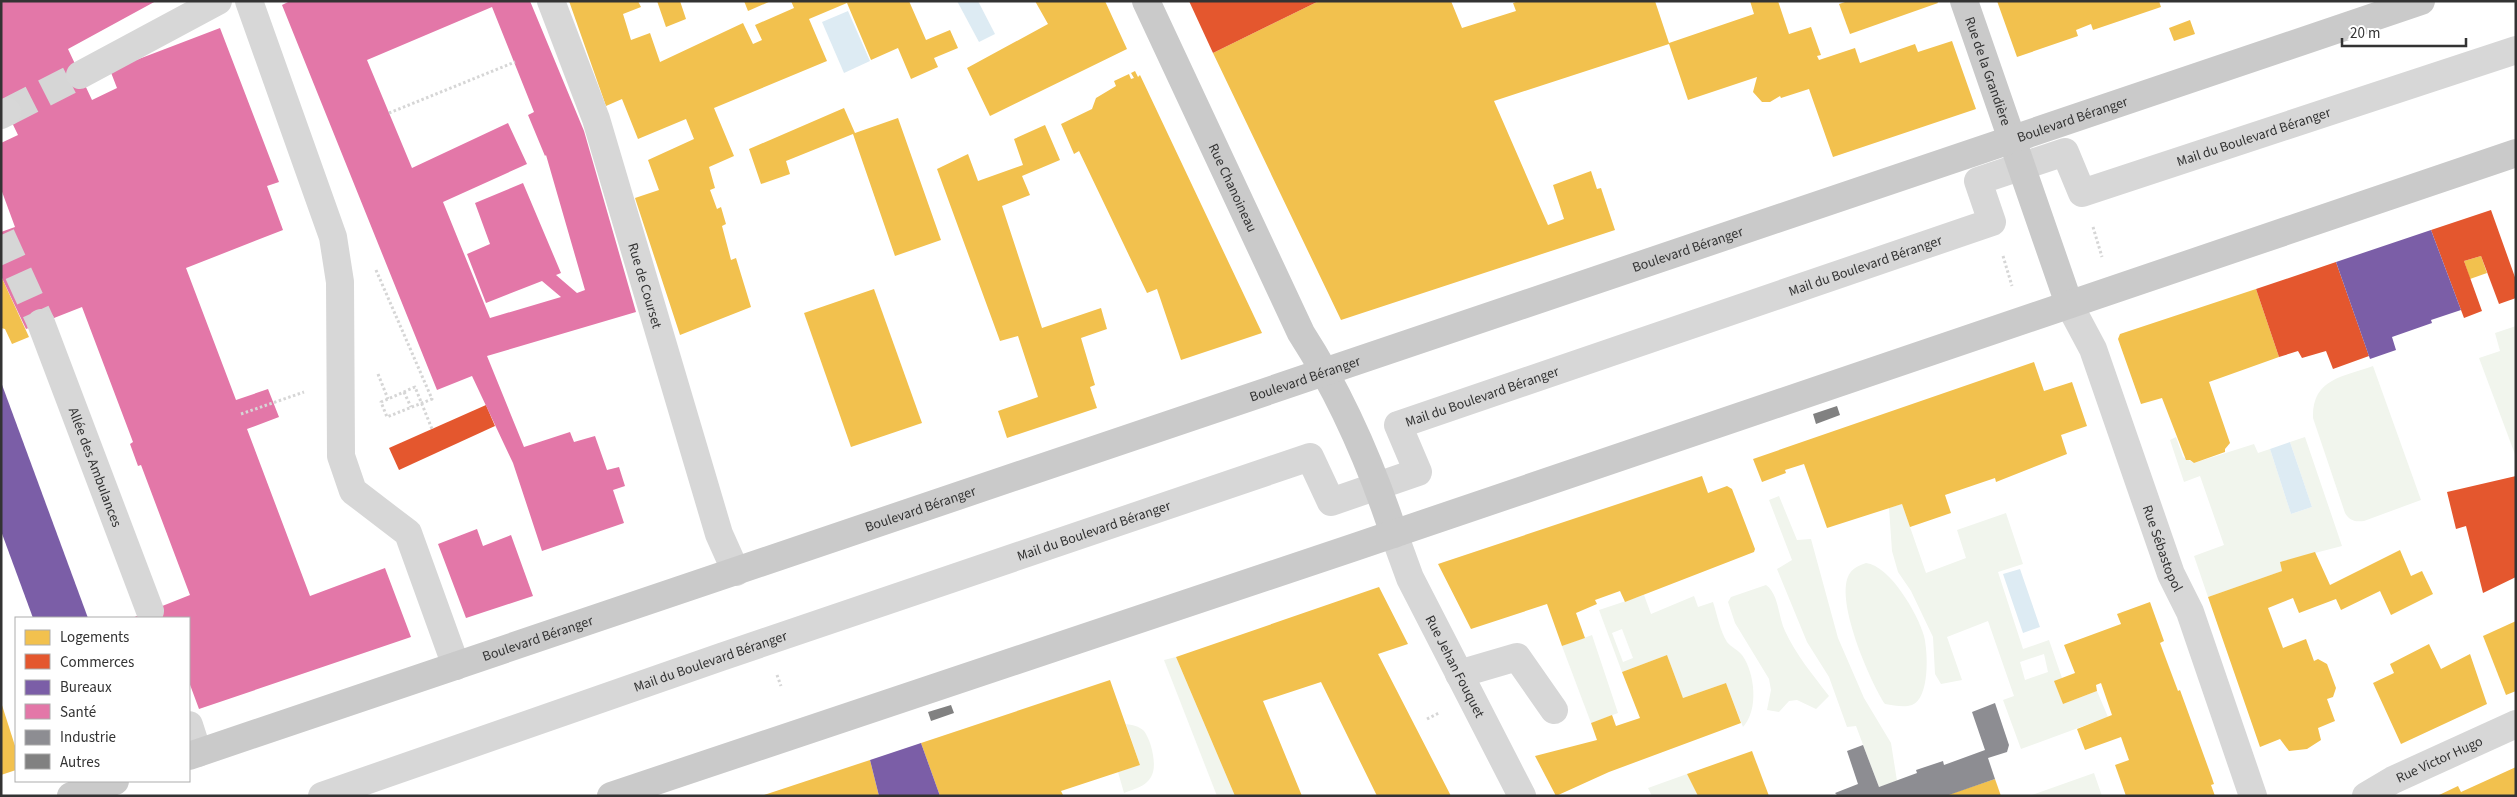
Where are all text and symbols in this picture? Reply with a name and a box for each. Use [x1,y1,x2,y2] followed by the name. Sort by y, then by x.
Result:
[1959,14,2015,128] street label: Rue de la Grandière
[2342,15,2466,47] scale bar
[2350,23,2380,44] text: 20 m
[2014,92,2131,148] street label: Boulevard Béranger
[2174,103,2334,172] street label: Mail du Boulevard Béranger
[1203,140,1262,236] street label: Rue Chanoineau
[1630,222,1746,278] street label: Boulevard Béranger
[1786,231,1945,302] street label: Mail du Boulevard Béranger
[622,241,667,331] street label: Rue de Courset
[1247,351,1363,408] street label: Boulevard Béranger
[1403,362,1562,433] street label: Mail du Boulevard Béranger
[63,405,126,530] street label: Allée des Ambulances
[863,482,979,538] street label: Boulevard Béranger
[1014,496,1174,567] street label: Mail du Boulevard Béranger
[2137,502,2187,596] street label: Rue Sébastopol
[480,611,596,667] street label: Boulevard Béranger
[1420,612,1489,722] street label: Rue Jehan Fouquet
[15,617,190,782] legend
[631,626,790,698] street label: Mail du Boulevard Béranger
[60,627,129,648] text: Logements
[60,652,134,673] text: Commerces
[60,677,112,698] text: Bureaux
[60,702,96,723] text: Santé
[60,727,116,748] text: Industrie
[2393,732,2486,788] street label: Rue Victor Hugo
[60,752,100,773] text: Autres

